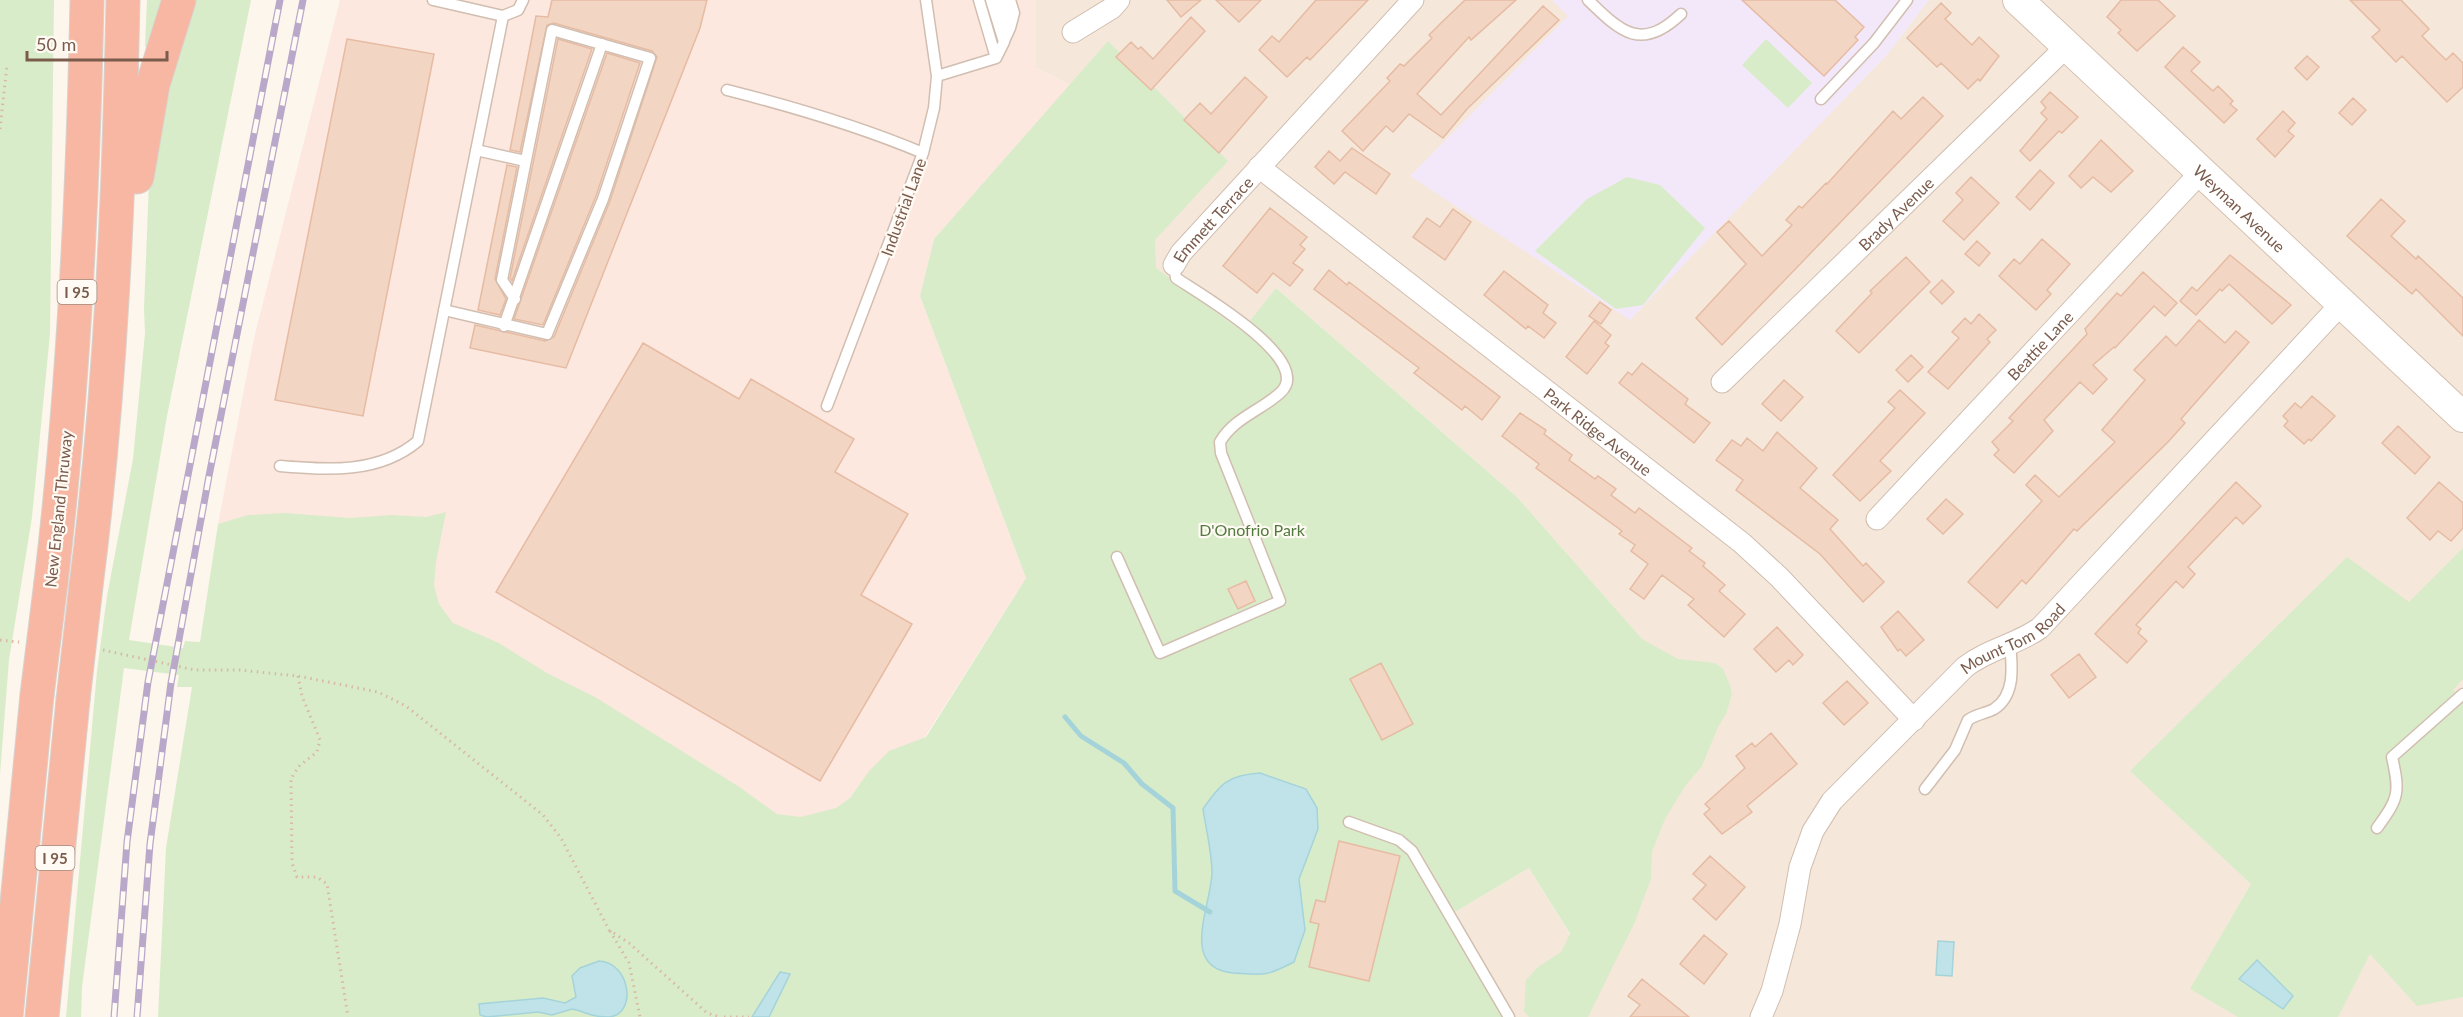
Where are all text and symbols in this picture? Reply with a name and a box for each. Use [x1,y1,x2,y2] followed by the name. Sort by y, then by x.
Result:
[27,24,166,62] scale bar
[36,33,76,55] text: 50 m
[876,155,930,259] street label: Industrial Lane
[2190,160,2290,255] street label: Weyman Avenue
[1168,172,1256,265] street label: Emmett Terrace
[1854,172,1937,254] street label: Brady Avenue
[58,280,97,304] road number: I 95
[2003,307,2076,384] street label: Beattie Lane
[1541,383,1656,479] street label: Park Ridge Avenue
[40,429,76,588] street label: New England Thruway
[1199,520,1306,539] park label: D'Onofrio Park
[1956,599,2068,677] street label: Mount Tom Road
[36,846,74,870] road number: I 95

